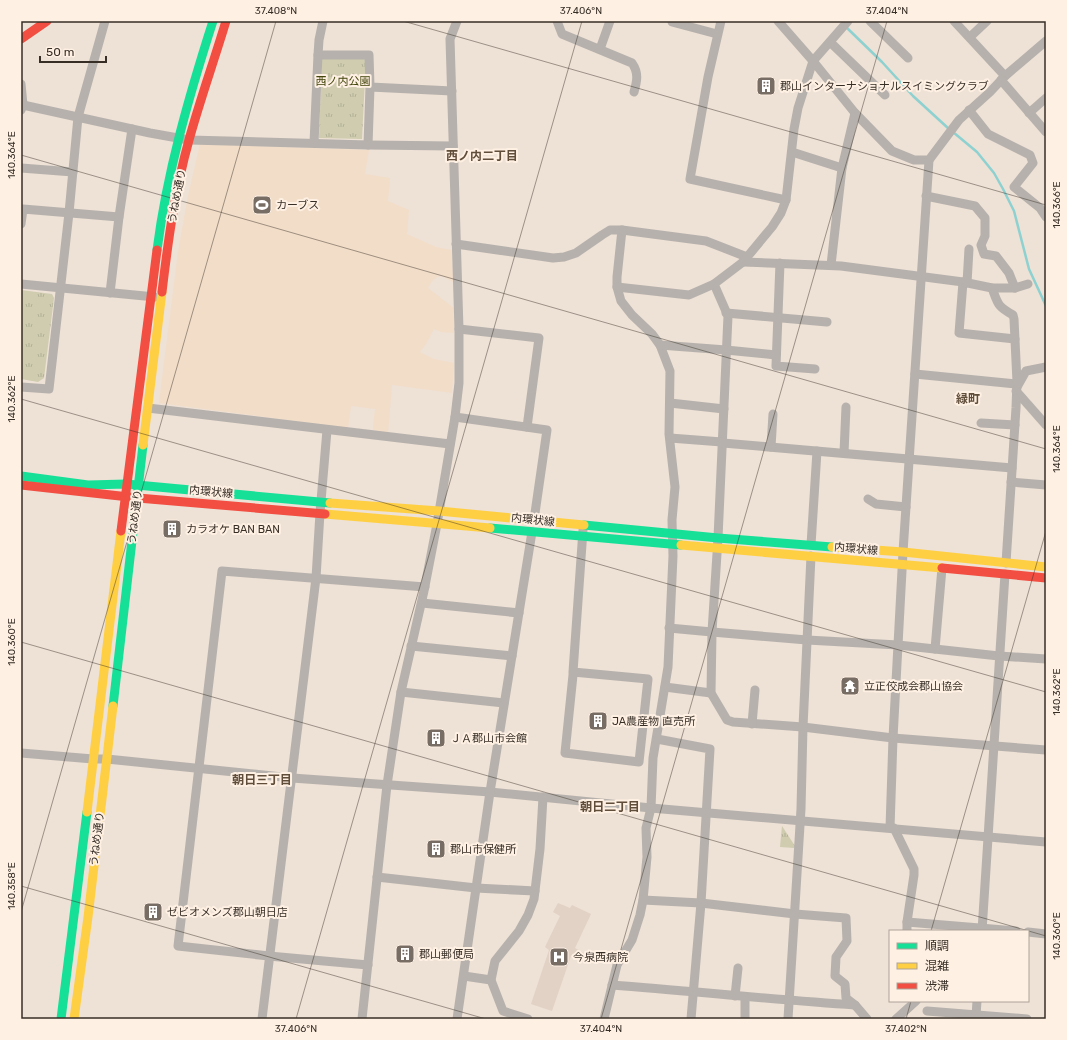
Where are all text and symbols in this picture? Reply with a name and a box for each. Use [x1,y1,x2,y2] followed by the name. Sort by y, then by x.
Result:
[255,5,297,17] text: 37.408°N
[560,5,602,17] text: 37.406°N
[866,5,908,17] text: 37.404°N
[40,38,106,64] scale bar
[46,45,74,59] text: 50 m
[316,75,371,88] park label: 西ノ内公園
[755,75,777,97] building icon: 郡山インターナショナルスイミングクラブ
[780,80,989,93] place label: 郡山インターナショナルスイミングクラブ
[6,131,18,179] text: 140.364°E
[446,149,518,163] district label: 西ノ内二丁目
[165,168,189,224] street label: うねめ通り
[1051,181,1063,229] text: 140.366°E
[251,194,273,216] sports icon: カーブス
[276,199,319,212] place label: カーブス
[6,375,18,423] text: 140.362°E
[956,392,980,406] district label: 緑町
[1051,425,1063,473] text: 140.364°E
[189,484,233,500] street label: 内環状線
[125,489,145,545] street label: うねめ通り
[510,511,556,529] street label: 内環状線
[161,518,183,540] building icon: カラオケ BAN BAN
[186,523,280,536] place label: カラオケ BAN BAN
[834,541,878,557] street label: 内環状線
[6,618,18,666] text: 140.360°E
[1051,668,1063,716] text: 140.362°E
[839,675,861,697] temple icon: 立正佼成会郡山協会
[864,680,963,693] place label: 立正佼成会郡山協会
[587,710,609,732] building icon: JA農産物 直売所
[612,715,696,728] place label: JA農産物 直売所
[425,727,447,749] building icon: ＪＡ郡山市会館
[450,732,527,745] place label: ＪＡ郡山市会館
[232,773,292,787] district label: 朝日三丁目
[580,800,640,814] district label: 朝日二丁目
[87,811,107,867] street label: うねめ通り
[425,838,447,860] building icon: 郡山市保健所
[450,843,517,856] place label: 郡山市保健所
[6,862,18,910] text: 140.358°E
[142,901,164,923] building icon: ゼビオメンズ郡山朝日店
[167,906,288,919] place label: ゼビオメンズ郡山朝日店
[1051,912,1063,960] text: 140.360°E
[889,930,1029,1002] legend
[925,939,949,953] text: 順調
[394,943,416,965] building icon: 郡山郵便局
[548,946,570,968] hospital icon: 今泉西病院
[419,948,474,961] place label: 郡山郵便局
[573,951,628,964] place label: 今泉西病院
[925,959,949,973] text: 混雑
[925,979,949,993] text: 渋滞
[275,1023,317,1035] text: 37.406°N
[580,1023,622,1035] text: 37.404°N
[885,1023,927,1035] text: 37.402°N

